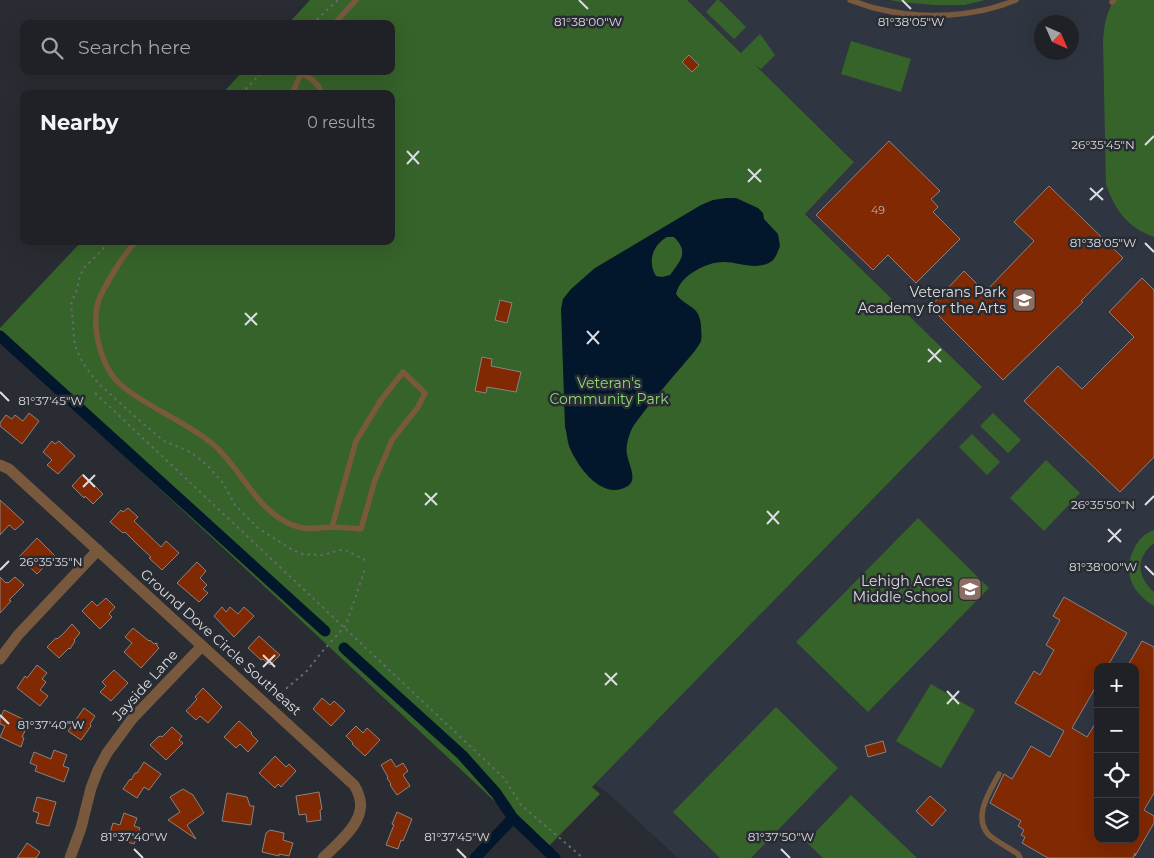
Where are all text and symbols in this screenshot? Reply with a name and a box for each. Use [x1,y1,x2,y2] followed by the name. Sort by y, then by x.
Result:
[554,14,622,29] text: 81°38'00"W
[878,14,944,29] text: 81°38'05"W
[1034,15,1079,60] north arrow
[20,20,395,75] search box
[38,34,66,62] icon: search
[78,36,191,59] text: Search here
[40,110,119,135] text: Nearby
[307,113,375,132] text: 0 results
[1071,137,1135,152] text: 26°35'45"N
[871,203,885,217] house number: 49
[1070,235,1136,250] text: 81°38'05"W
[858,283,1007,317] place label: Veterans Park Academy for the Arts
[1011,287,1037,313] school or university icon: Veterans Park Academy for the Arts
[549,374,669,408] park label: Veteran's Community Park
[18,393,84,408] text: 81°37'45"W
[1071,497,1135,512] text: 26°35'50"N
[20,554,82,569] text: 26°35'35"N
[1069,559,1137,574] text: 81°38'00"W
[137,565,305,719] street label: Ground Dove Circle Southeast
[853,572,952,606] place label: Lehigh Acres Middle School
[957,576,983,602] school or university icon: Lehigh Acres Middle School
[108,646,182,725] street label: Jayside Lane
[1094,663,1139,843] map controls
[1094,663,1139,708] button: +
[1094,708,1139,753] button: −
[18,717,84,732] text: 81°37'40"W
[1094,753,1139,798] button: locate
[1094,798,1139,843] button: layers
[101,829,167,844] text: 81°37'40"W
[424,829,490,844] text: 81°37'45"W
[748,829,814,844] text: 81°37'50"W

